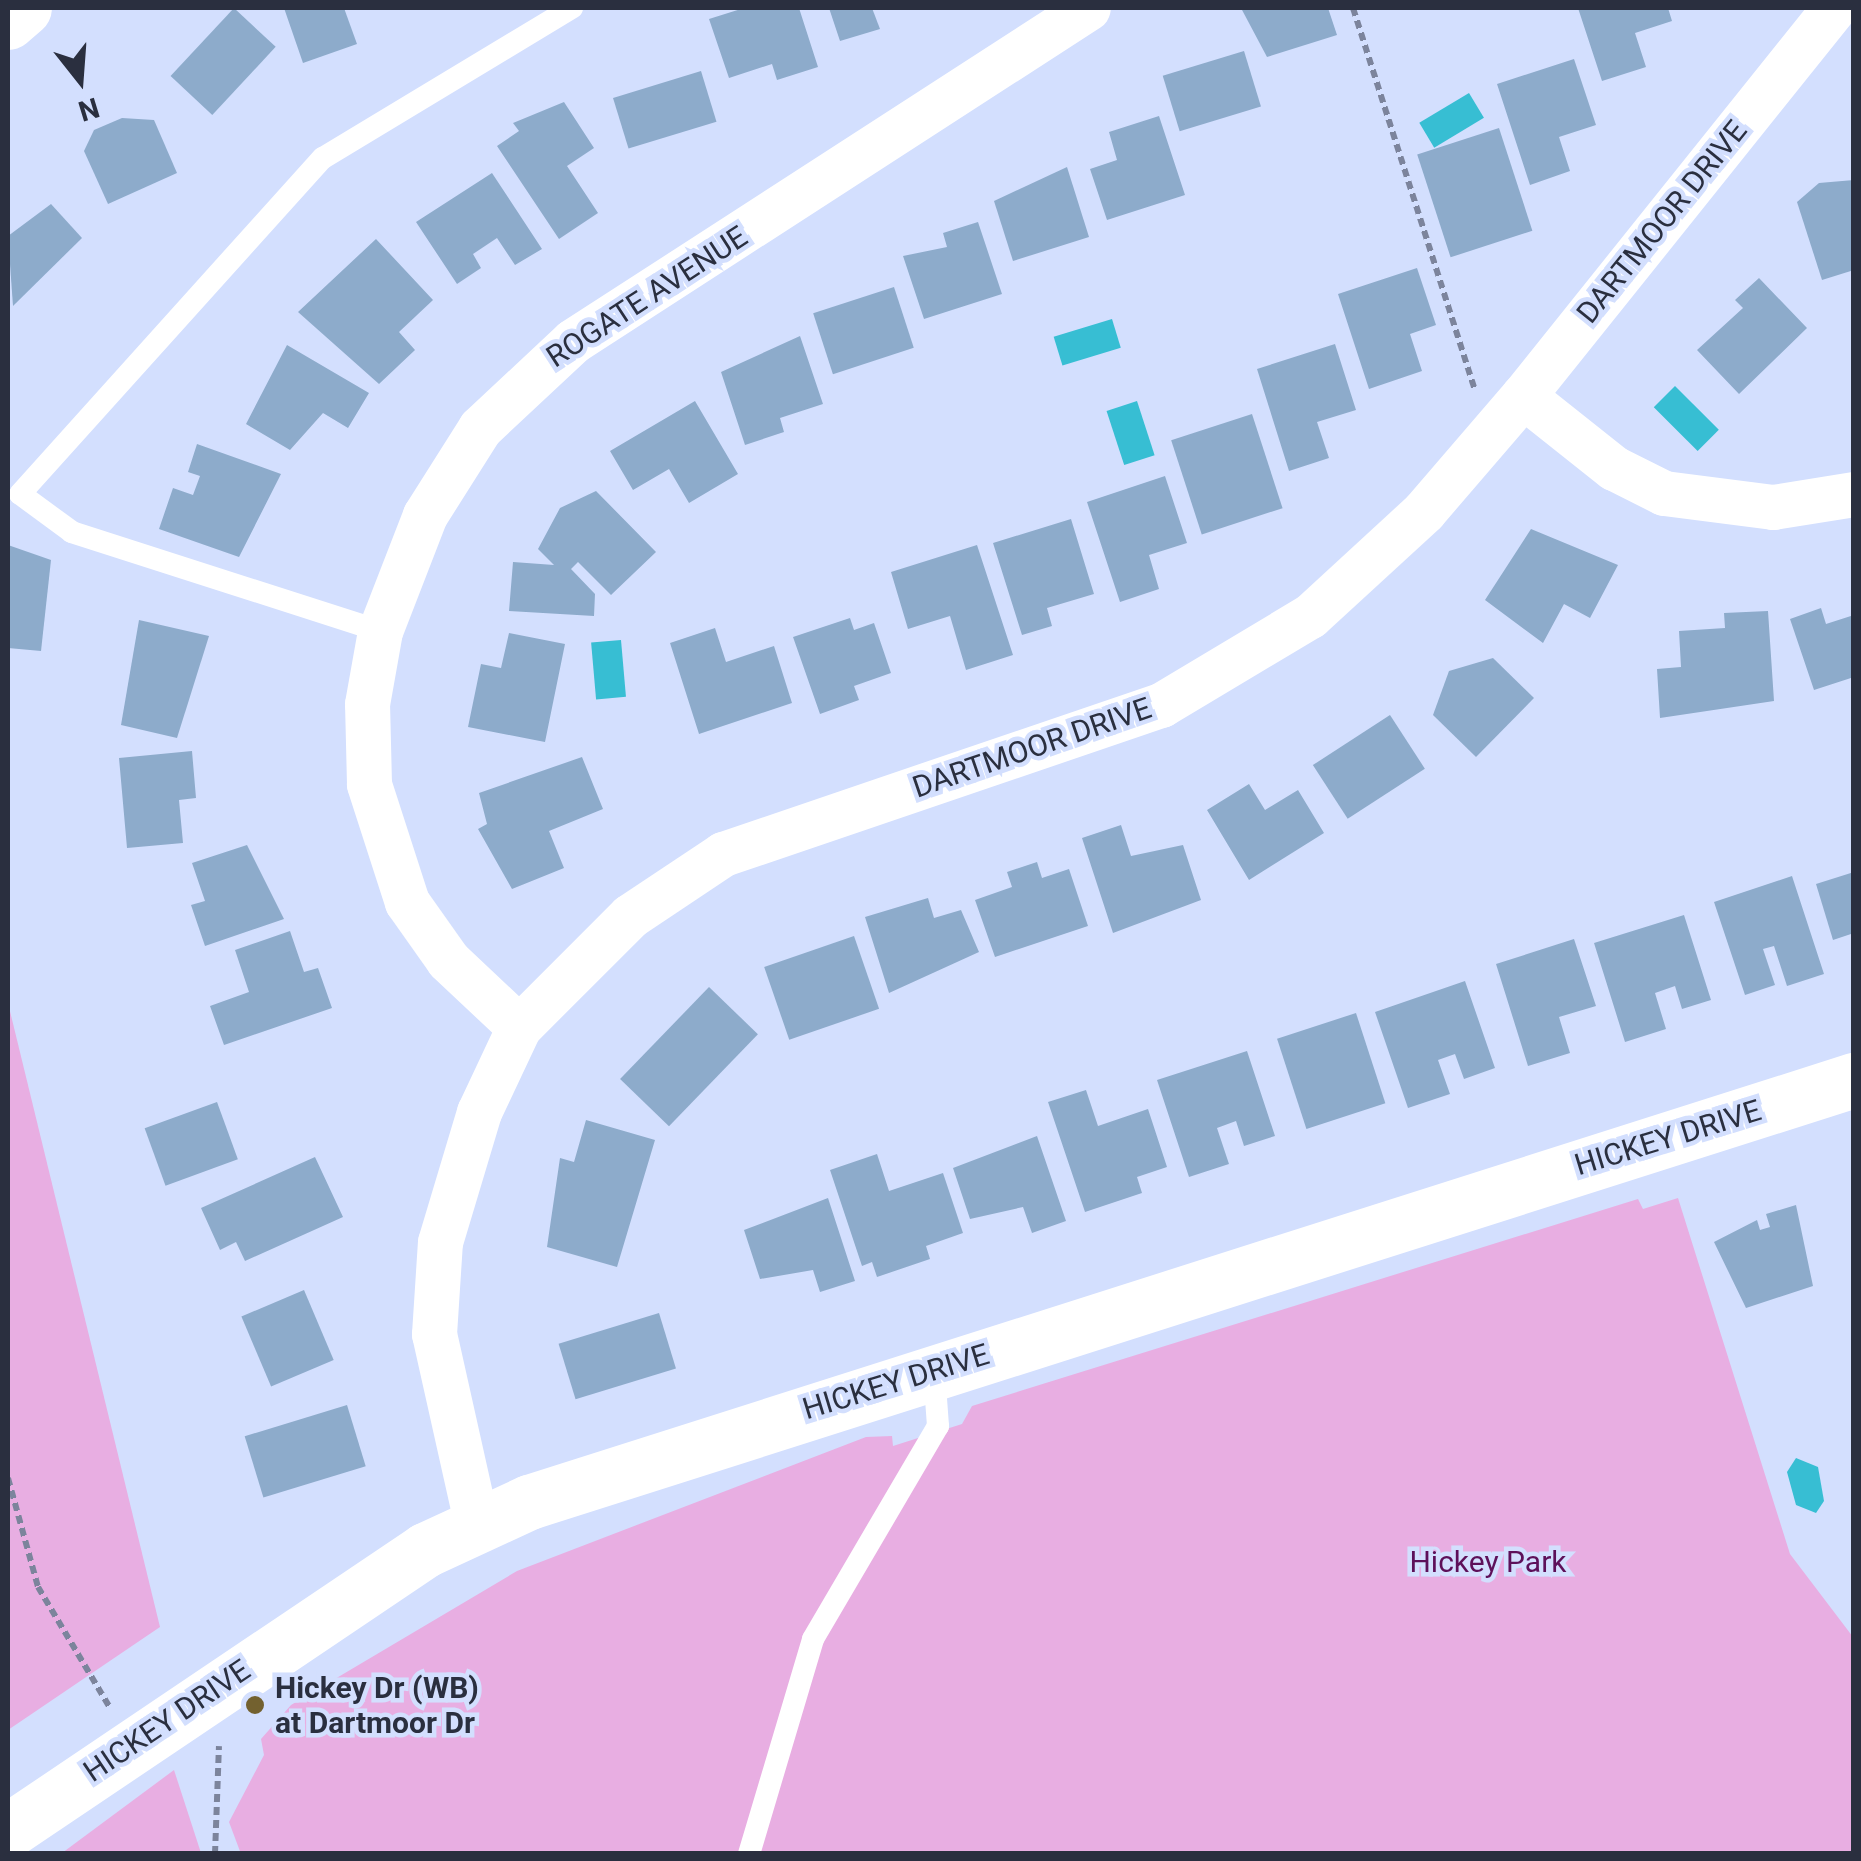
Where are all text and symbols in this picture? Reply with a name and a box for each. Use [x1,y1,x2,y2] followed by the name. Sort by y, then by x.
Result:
[30,30,130,130] north arrow
[75,90,103,128] text: N
[1569,114,1755,330] street label: DARTMOOR DRIVE
[540,219,754,375] street label: ROGATE AVENUE
[908,690,1156,806] street label: DARTMOOR DRIVE
[1570,1093,1766,1183] street label: HICKEY DRIVE
[798,1337,994,1427] street label: HICKEY DRIVE
[1409,1544,1567,1580] park label: Hickey Park
[77,1652,257,1790] street label: HICKEY DRIVE
[275,1670,479,1740] place label: Hickey Dr (WB) at Dartmoor Dr
[244,1694,266,1716] marker: Hickey Dr (WB) at Dartmoor Dr

